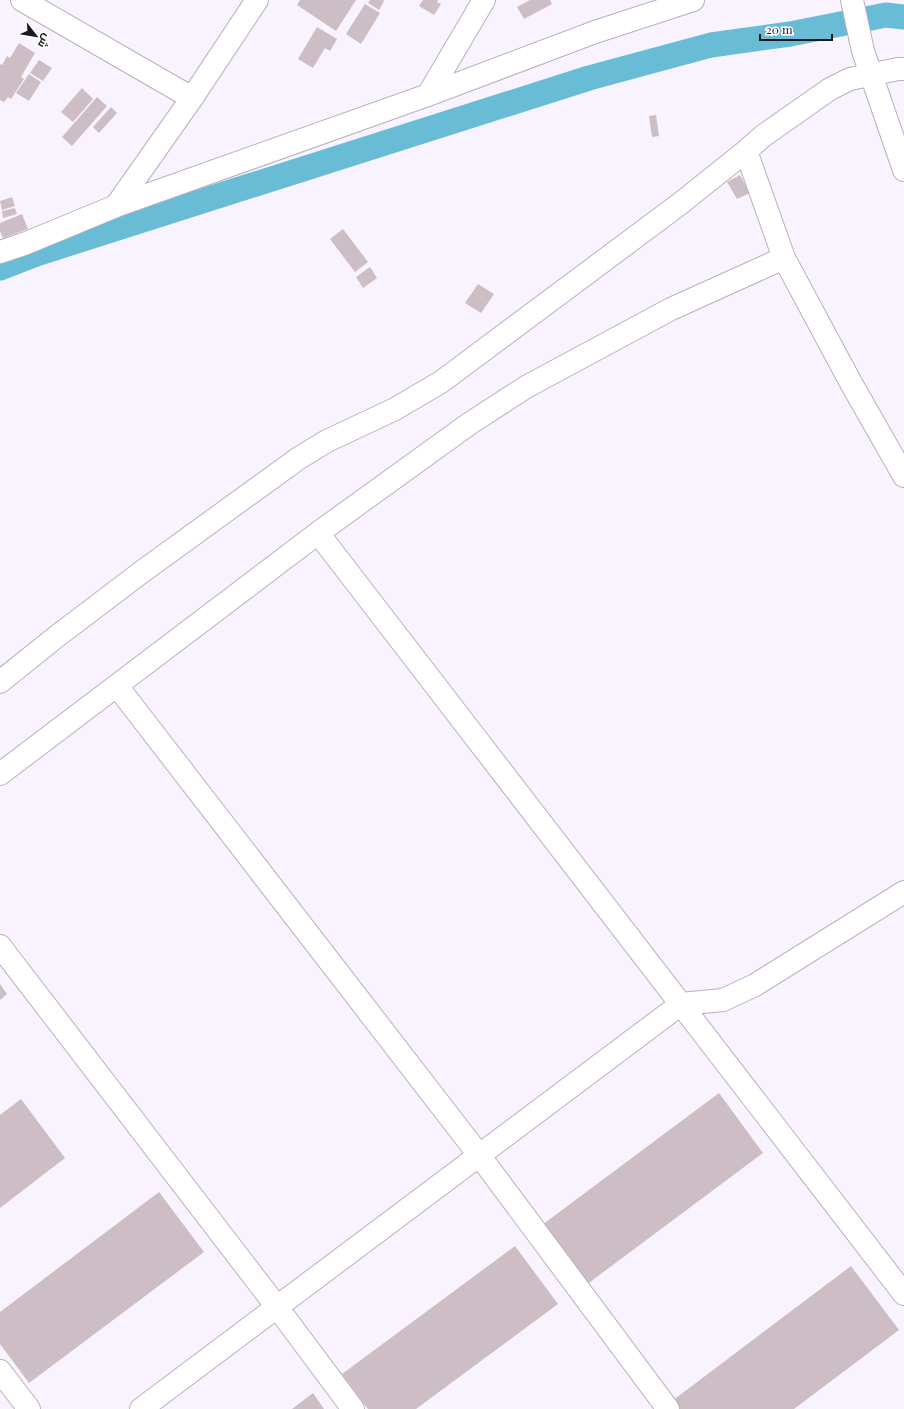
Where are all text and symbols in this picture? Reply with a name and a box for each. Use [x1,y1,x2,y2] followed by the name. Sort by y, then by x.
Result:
[16,16,56,56] north arrow
[760,16,832,42] scale bar
[766,21,793,37] text: 20 m
[35,31,55,51] text: ش

